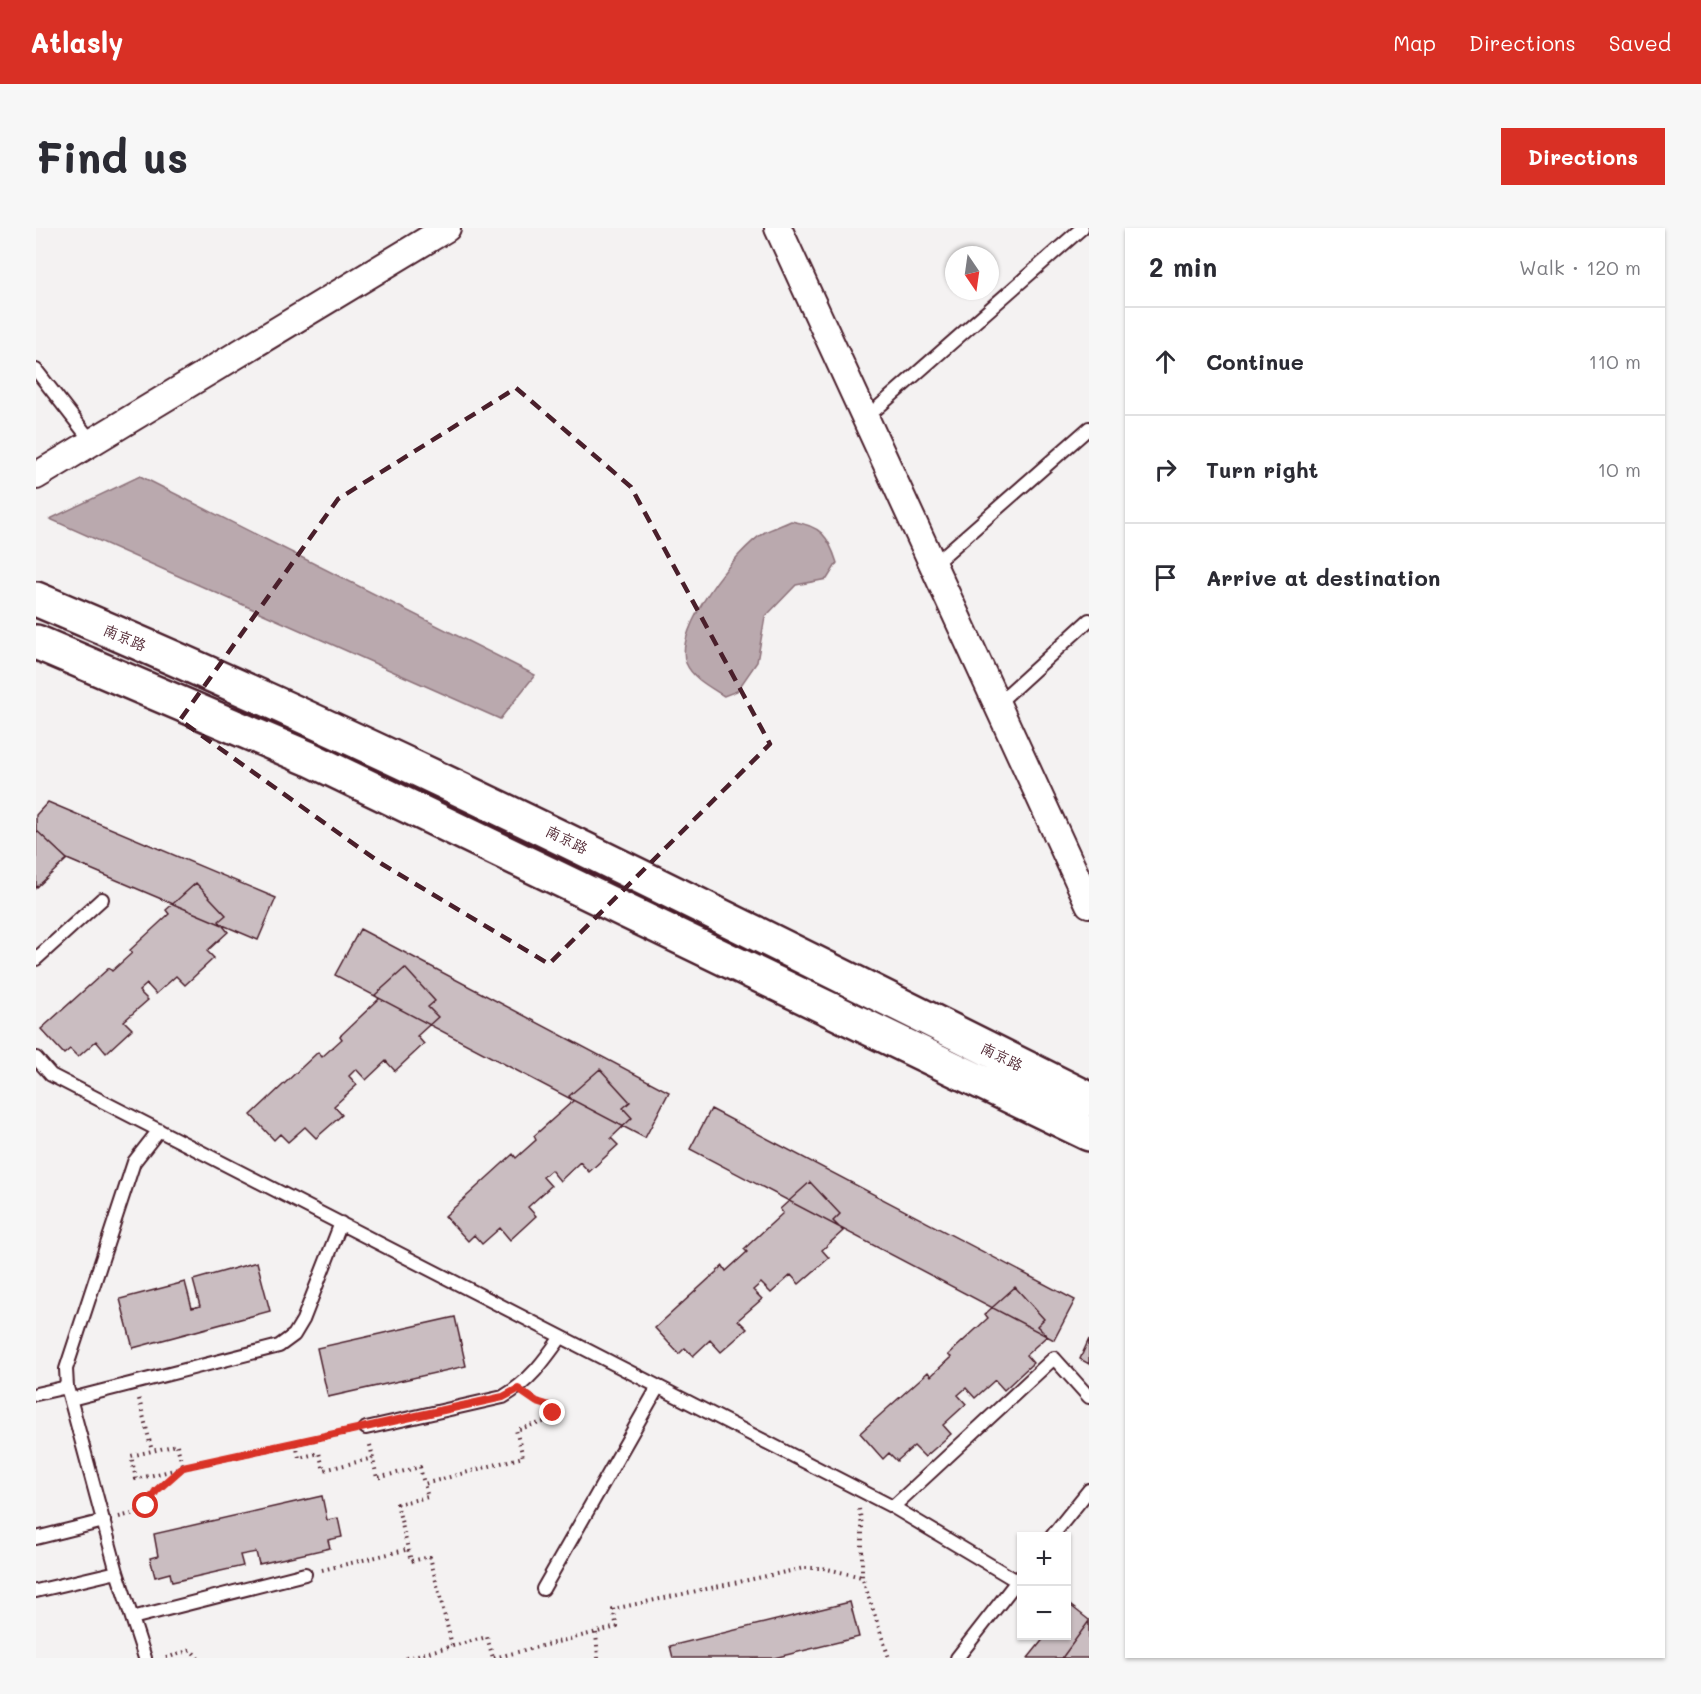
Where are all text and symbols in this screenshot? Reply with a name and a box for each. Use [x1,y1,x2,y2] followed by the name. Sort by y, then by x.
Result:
[30,24,124,60] text: Atlasly
[1393,29,1436,56] text: Map
[1469,29,1576,56] text: Directions
[1609,29,1671,56] text: Saved
[1501,128,1665,185] button: Directions
[36,129,188,184] text: Find us
[945,246,999,300] north arrow
[1149,250,1217,284] text: 2 min
[1519,254,1641,280] text: Walk · 120 m
[1149,345,1182,378] icon: ahead
[1206,347,1304,376] text: Continue
[1588,348,1641,374] text: 110 m
[1149,453,1182,486] icon: right
[1206,455,1318,484] text: Turn right
[1597,456,1641,482] text: 10 m
[1149,561,1182,594] icon: arrive
[1206,563,1441,592] text: Arrive at destination
[100,619,150,655] street label: 南京路
[542,820,592,858] street label: 南京路
[977,1037,1027,1075] street label: 南京路
[539,1399,565,1425] route end
[132,1492,158,1518] route start
[1017,1532,1071,1640] map controls
[1017,1532,1071,1586] button: +
[1017,1586,1071,1640] button: −

